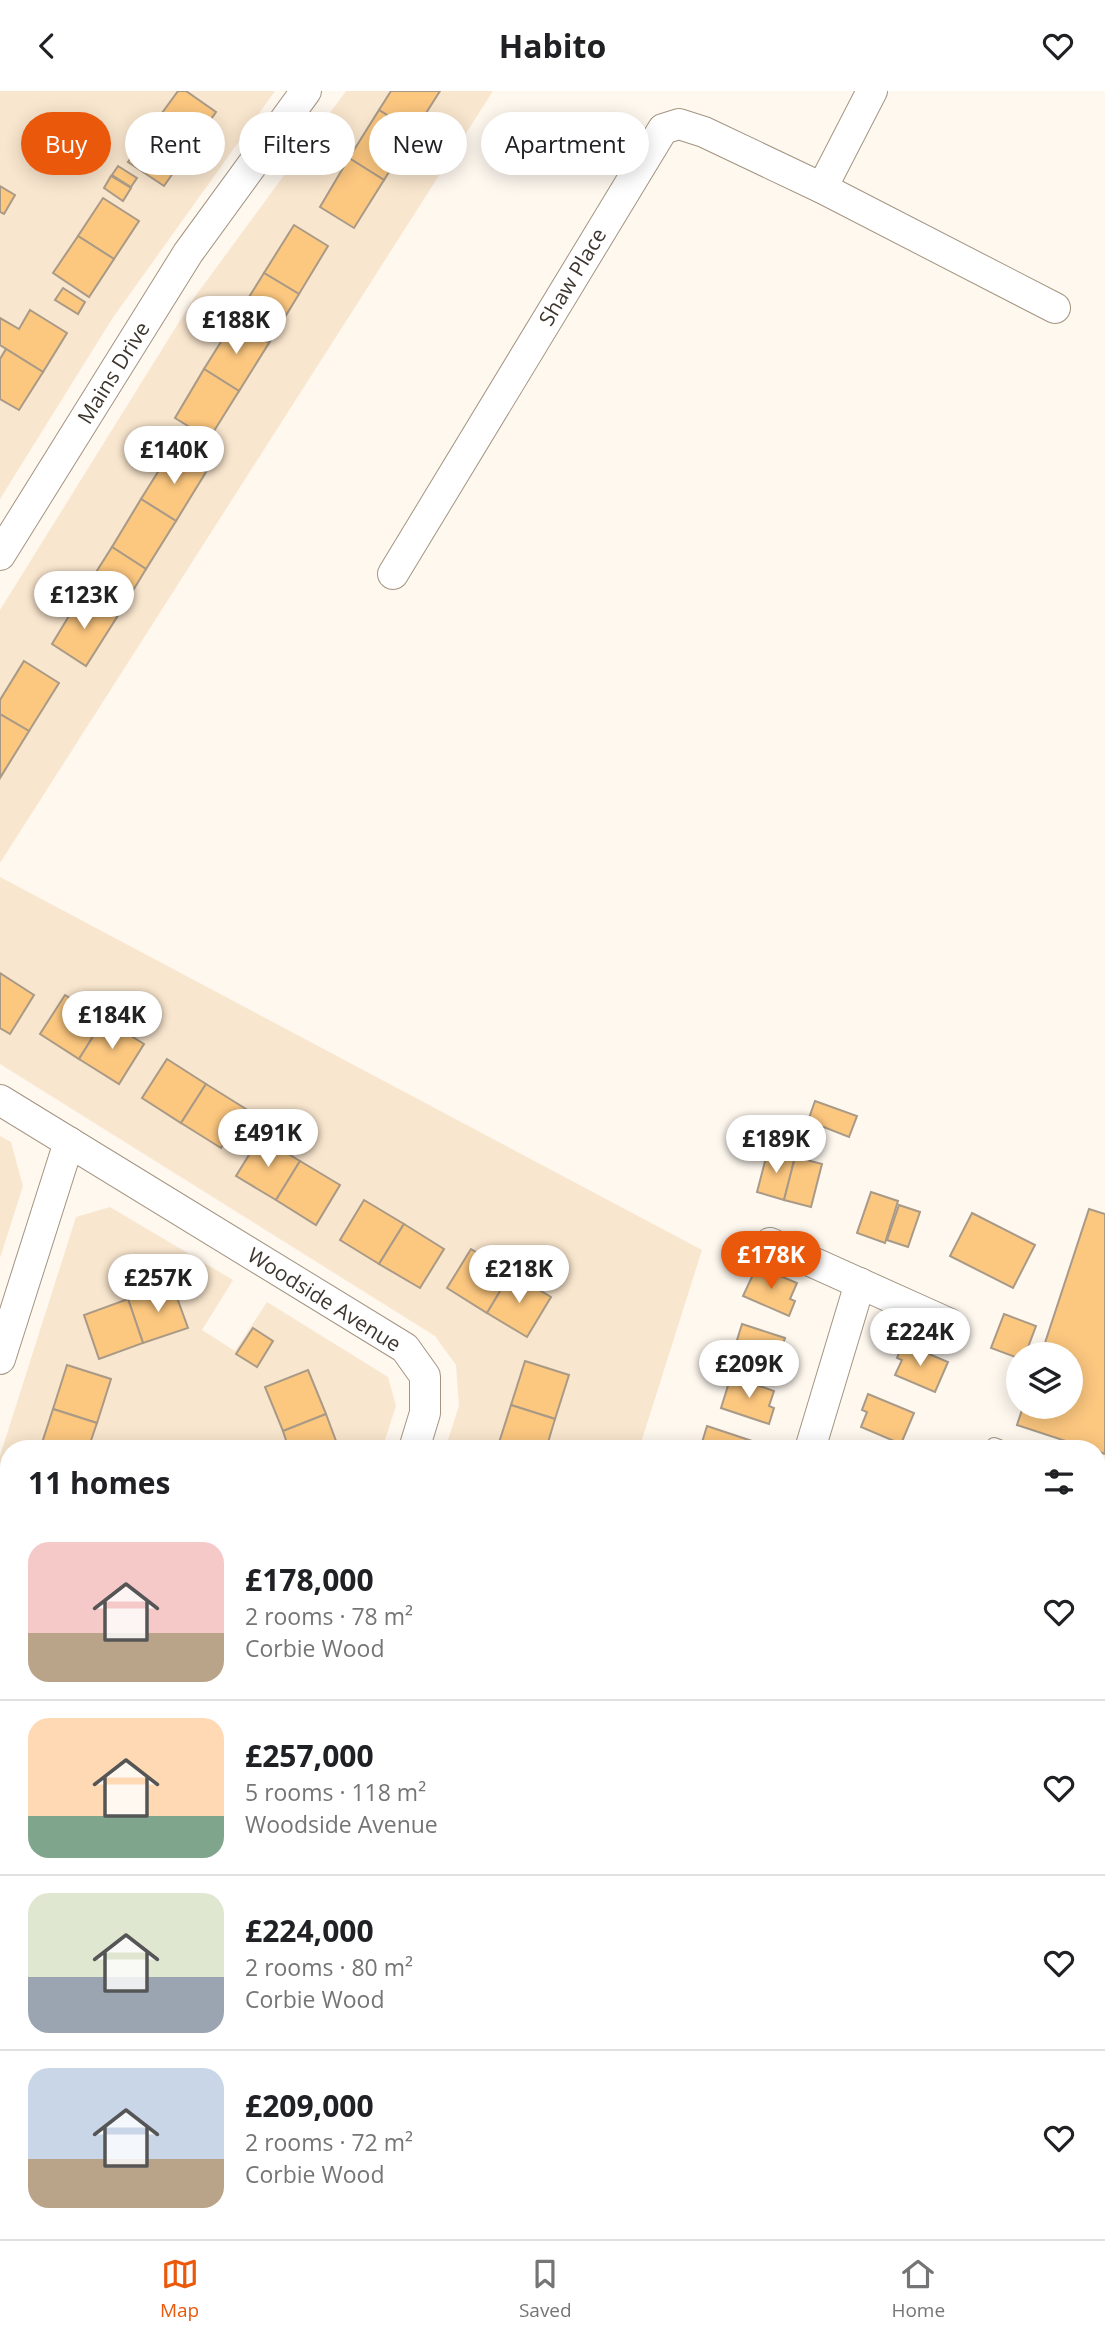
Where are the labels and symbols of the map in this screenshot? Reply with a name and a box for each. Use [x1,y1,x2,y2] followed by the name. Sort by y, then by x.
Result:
[532,222,612,331] street label: Shaw Place
[187,296,285,356] pin: £188K
[71,316,156,429] street label: Mains Drive
[125,427,223,486] pin: £140K
[35,571,133,631] pin: £123K
[63,991,161,1051] pin: £184K
[219,1109,317,1169] pin: £491K
[727,1115,825,1175] pin: £189K
[722,1231,820,1291] pin: £178K
[242,1241,407,1358] street label: Woodside Avenue
[470,1245,568,1305] pin: £218K
[109,1255,207,1314] pin: £257K
[871,1309,969,1368] pin: £224K
[700,1341,798,1400] pin: £209K

